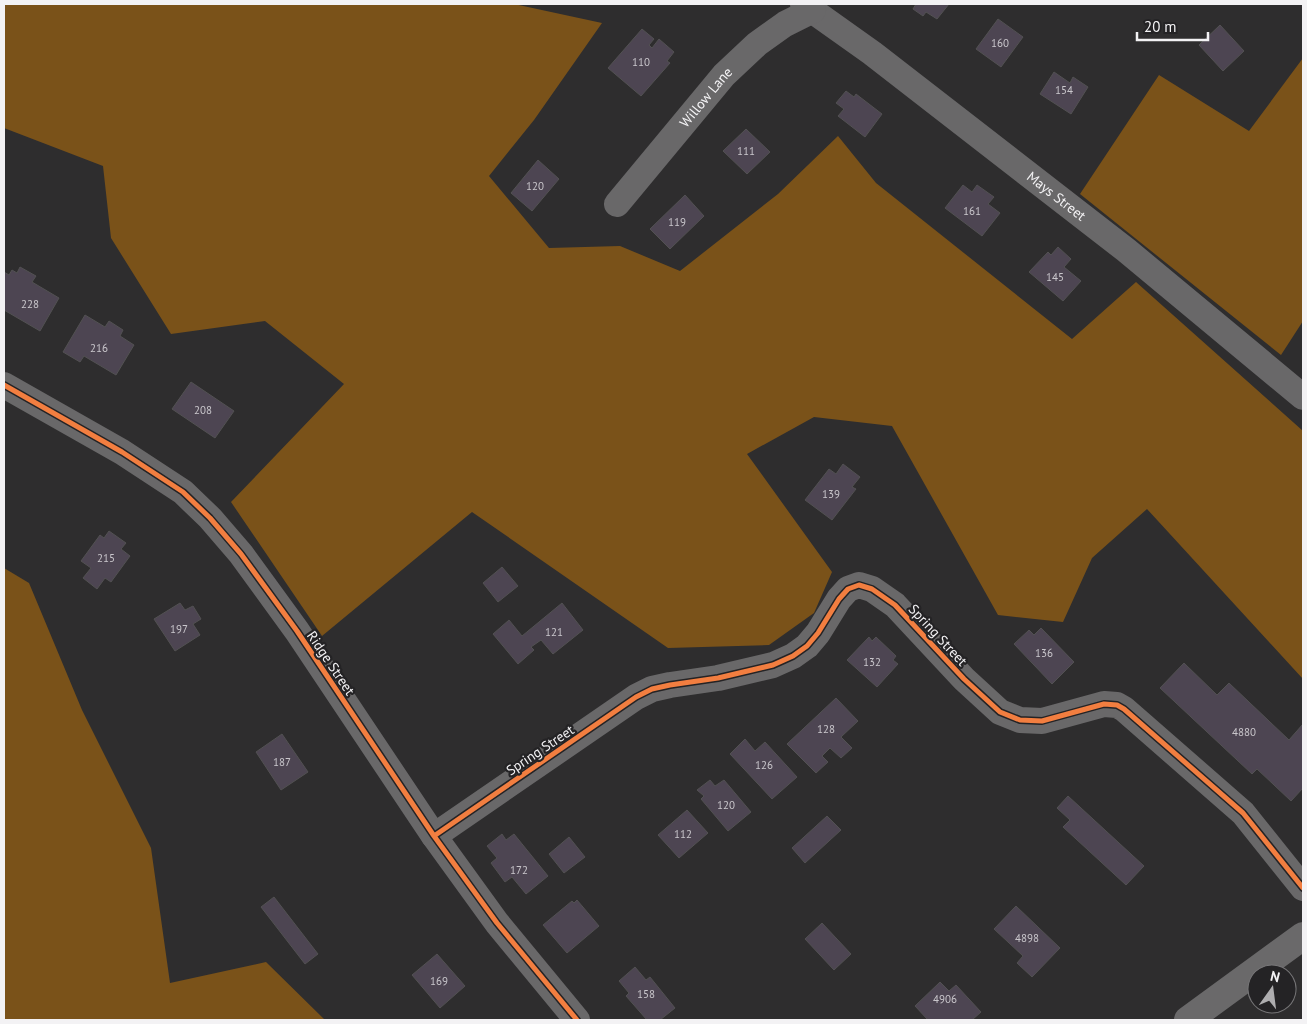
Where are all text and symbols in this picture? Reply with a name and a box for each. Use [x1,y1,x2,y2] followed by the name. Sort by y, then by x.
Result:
[1137,10,1208,42] scale bar
[1144,17,1177,36] text: 20 m
[991,36,1009,50] house number: 160
[632,55,650,69] house number: 110
[675,63,736,131] street label: Willow Lane
[1055,83,1073,97] house number: 154
[737,144,755,158] house number: 111
[1023,167,1090,225] street label: Mays Street
[526,179,544,193] house number: 120
[963,204,981,218] house number: 161
[668,215,686,229] house number: 119
[1046,270,1064,284] house number: 145
[21,297,39,311] house number: 228
[90,341,108,355] house number: 216
[194,403,212,417] house number: 208
[822,487,840,501] house number: 139
[97,551,115,565] house number: 215
[905,600,971,670] street label: Spring Street
[170,622,188,636] house number: 197
[545,625,563,639] house number: 121
[303,627,359,699] street label: Ridge Street
[1035,646,1053,660] house number: 136
[863,655,881,669] house number: 132
[503,721,578,779] street label: Spring Street
[817,722,835,736] house number: 128
[1232,725,1256,739] house number: 4880
[273,755,291,769] house number: 187
[755,758,773,772] house number: 126
[717,798,735,812] house number: 120
[674,827,692,841] house number: 112
[510,863,528,877] house number: 172
[1015,931,1039,945] house number: 4898
[1247,964,1297,1014] north arrow
[1269,967,1282,986] text: N
[430,974,448,988] house number: 169
[637,987,655,1001] house number: 158
[933,992,957,1006] house number: 4906

